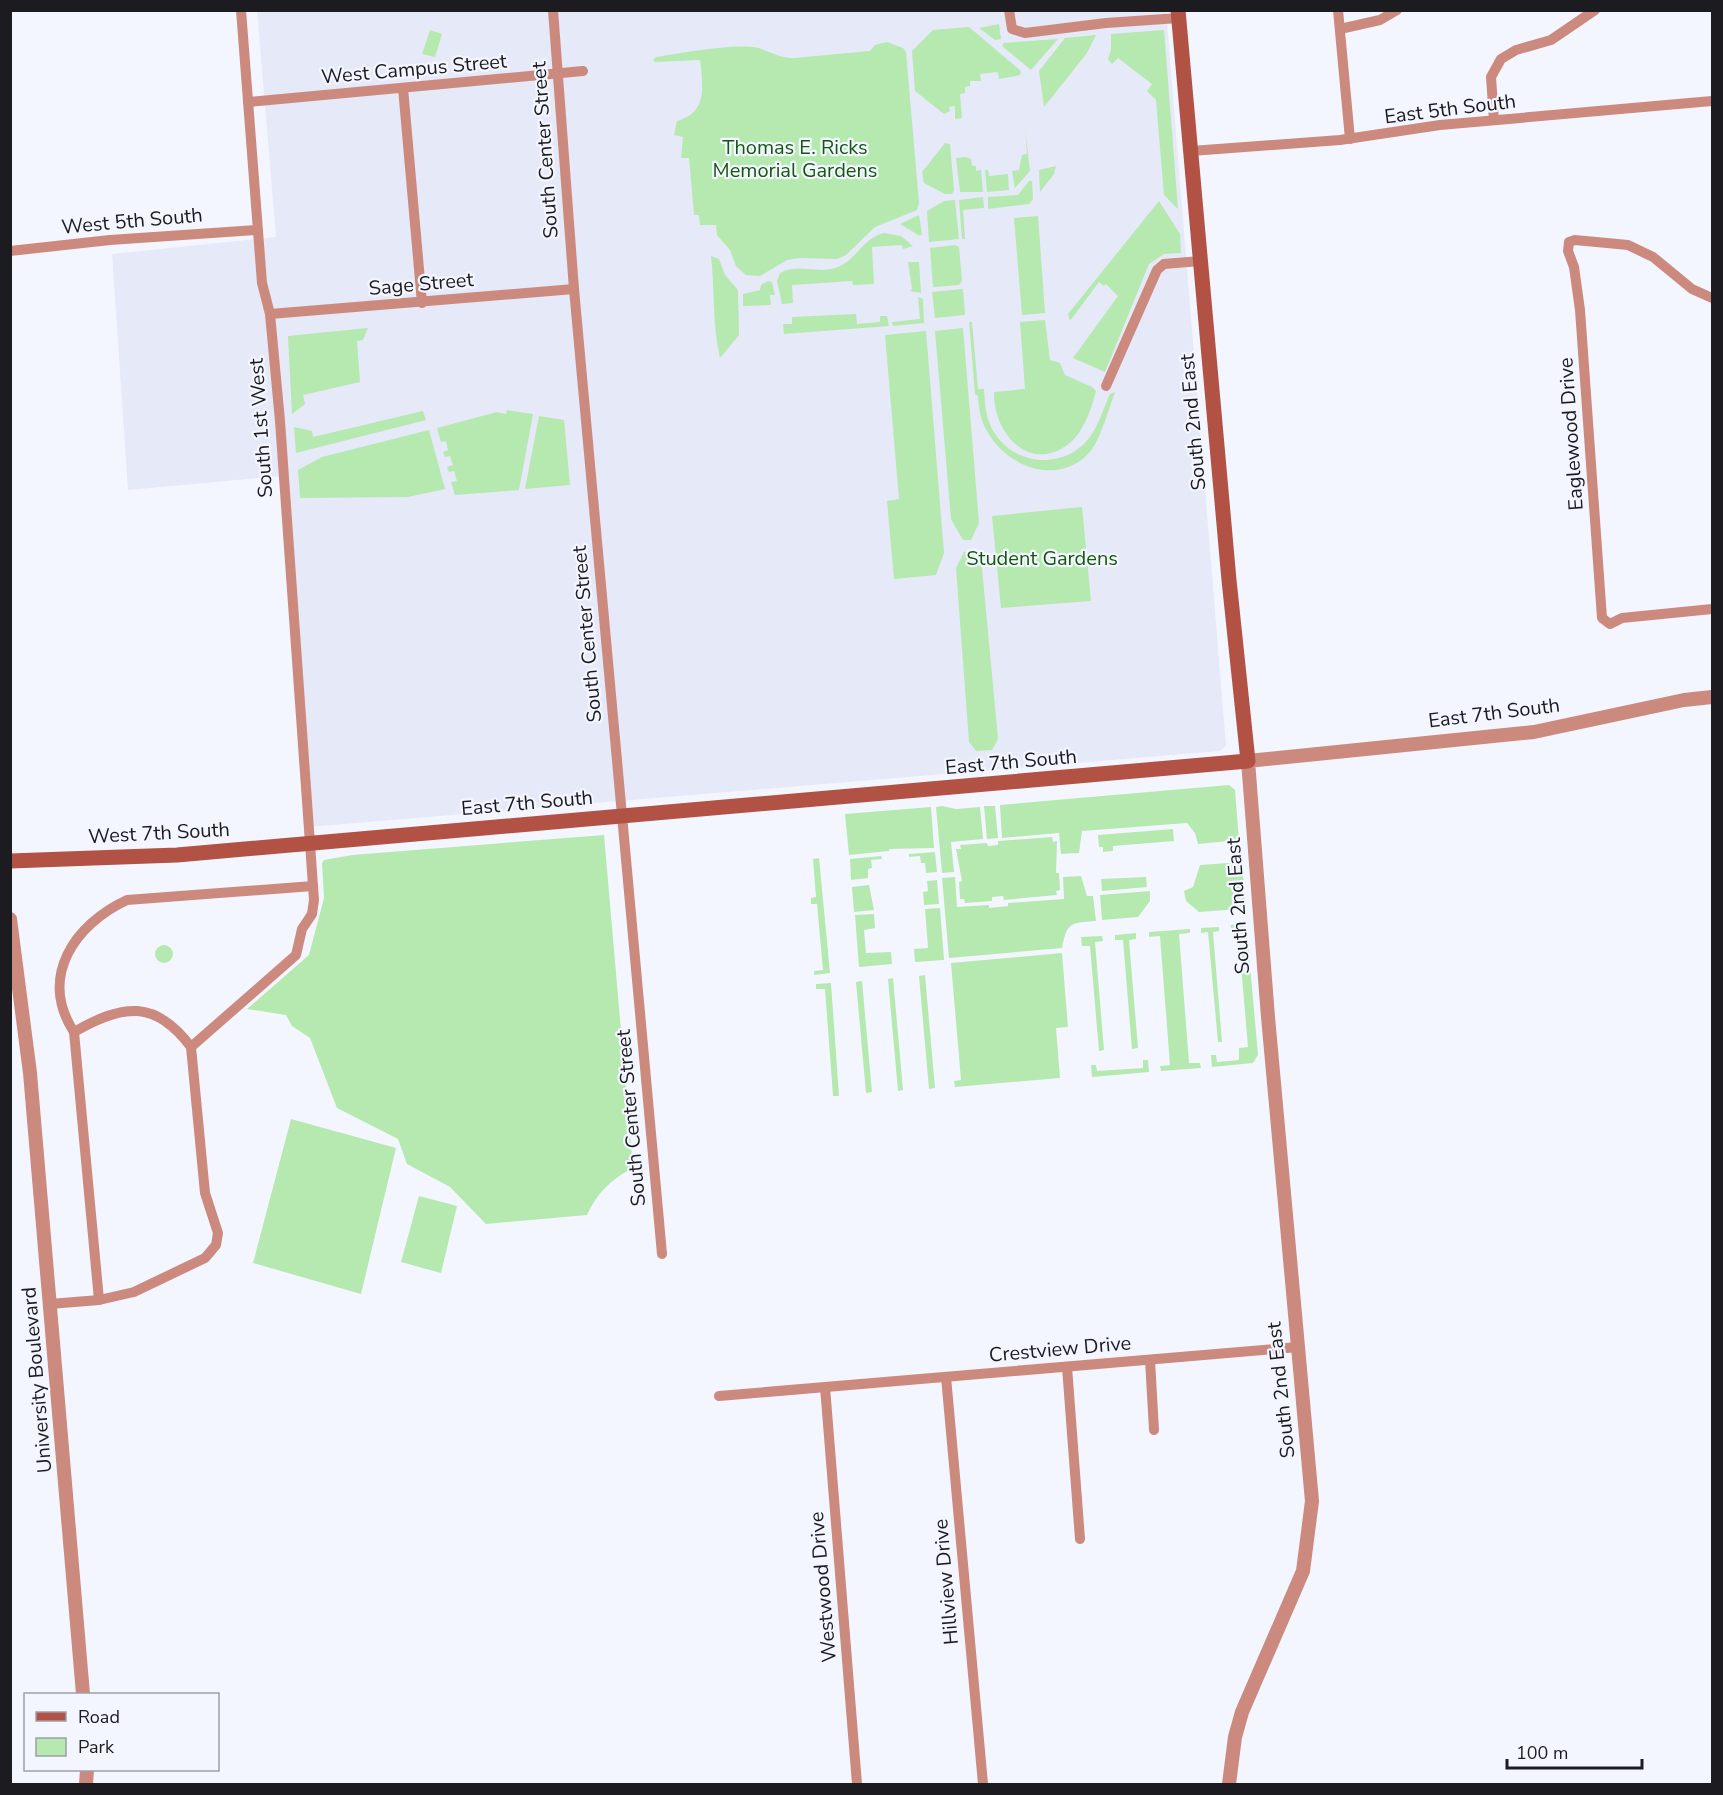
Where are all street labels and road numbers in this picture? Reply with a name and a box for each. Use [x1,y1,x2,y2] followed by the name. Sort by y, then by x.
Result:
[320,47,509,91] street label: West Campus Street
[525,60,565,239] street label: South Center Street
[1383,88,1517,130] street label: East 5th South
[60,201,204,241] street label: West 5th South
[368,266,475,302] street label: Sage Street
[1173,352,1212,491] street label: South 2nd East
[243,356,279,499] street label: South 1st West
[1552,357,1590,511] street label: Eaglewood Drive
[566,544,608,723] street label: South Center Street
[1427,692,1561,734] street label: East 7th South
[944,743,1078,781] street label: East 7th South
[460,784,594,822] street label: East 7th South
[88,816,230,850] street label: West 7th South
[1220,836,1256,975] street label: South 2nd East
[610,1028,652,1207] street label: South Center Street
[15,1286,59,1474] street label: University Boulevard
[1260,1320,1302,1460] street label: South 2nd East
[988,1329,1132,1369] street label: Crestview Drive
[803,1510,843,1664] street label: Westwood Drive
[927,1518,965,1646] street label: Hillview Drive

